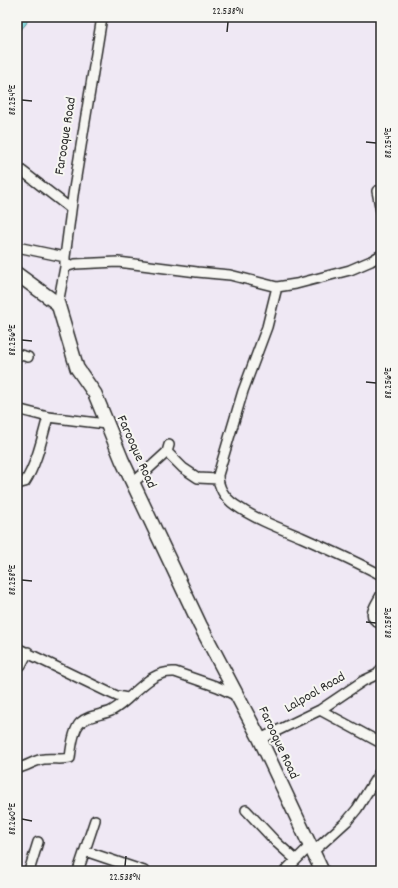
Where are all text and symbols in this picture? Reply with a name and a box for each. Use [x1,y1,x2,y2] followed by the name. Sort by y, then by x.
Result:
[212,5,244,19] text: 22.538°N
[6,84,20,115] text: 88.254°E
[50,96,82,176] street label: Farooque Road
[382,127,396,158] text: 88.254°E
[6,324,20,356] text: 88.256°E
[382,367,396,399] text: 88.256°E
[111,412,161,492] street label: Farooque Road
[6,564,20,595] text: 88.258°E
[382,607,396,638] text: 88.258°E
[281,668,349,718] street label: Lalpool Road
[252,703,304,783] street label: Farooque Road
[6,802,20,835] text: 88.260°E
[109,871,141,885] text: 22.538°N

